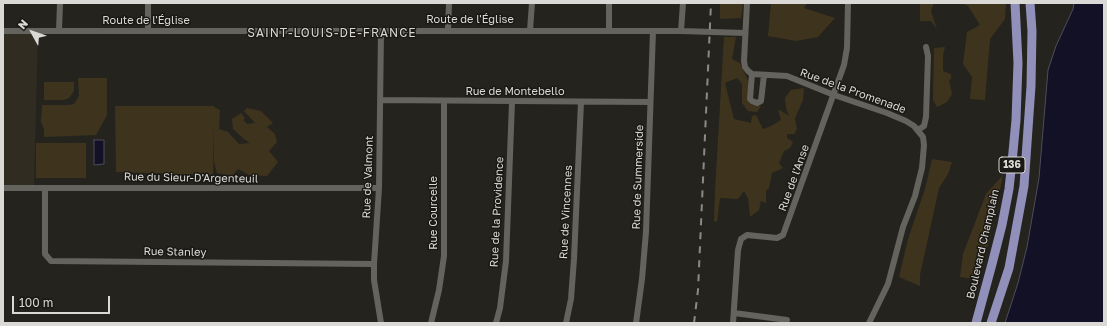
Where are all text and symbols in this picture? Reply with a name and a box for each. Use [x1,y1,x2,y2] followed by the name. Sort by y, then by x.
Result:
[12,12,52,52] north arrow
[426,13,514,27] street label: Route de l'Église
[102,14,190,28] street label: Route de l'Église
[15,17,30,31] text: N
[247,26,417,40] district label: SAINT-LOUIS-DE-FRANCE
[798,66,908,116] street label: Rue de la Promenade
[465,85,565,99] street label: Rue de Montebello
[630,124,646,230] street label: Rue de Summerside
[360,135,376,219] street label: Rue de Valmont
[776,143,812,213] street label: Rue de l'Anse
[488,156,506,268] street label: Rue de la Providence
[999,157,1025,173] road number: 136
[557,165,575,259] street label: Rue de Vincennes
[124,170,258,186] street label: Rue du Sieur-D'Argenteuil
[427,176,441,250] street label: Rue Courcelle
[964,188,1002,300] street label: Boulevard Champlain
[143,245,207,259] street label: Rue Stanley
[14,288,112,314] scale bar
[19,295,53,310] text: 100 m

